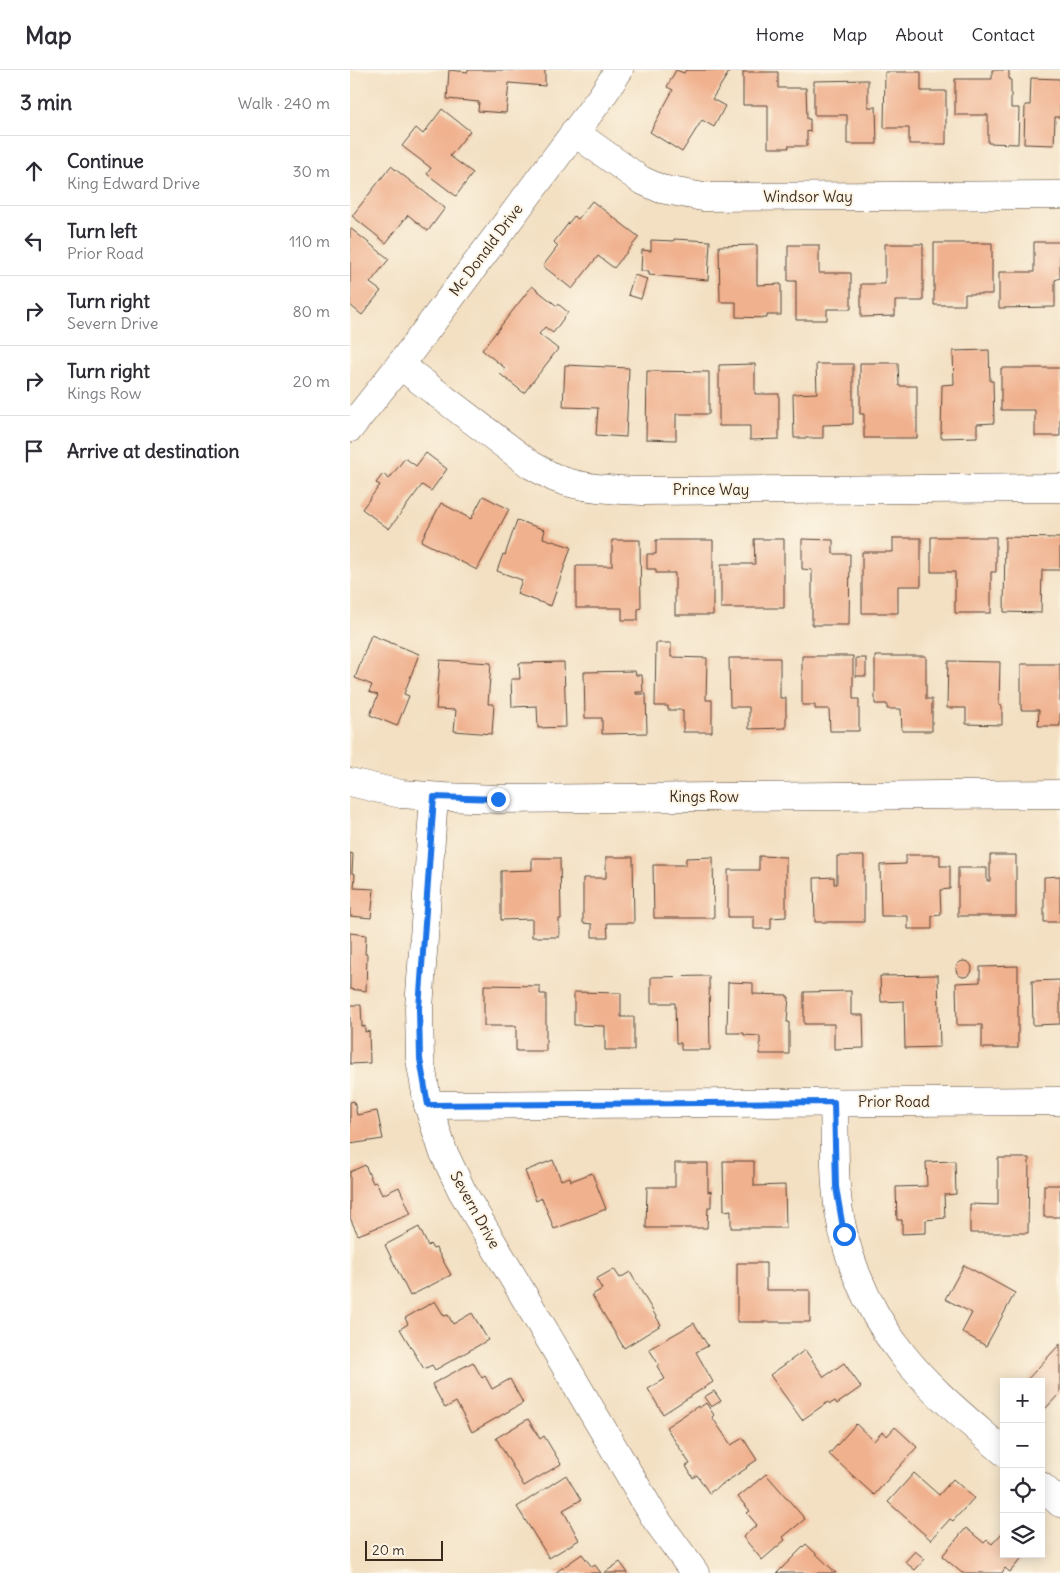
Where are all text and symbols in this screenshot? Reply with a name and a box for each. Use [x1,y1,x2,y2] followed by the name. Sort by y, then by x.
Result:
[25,20,72,50] text: Map
[756,23,804,46] text: Home
[832,23,867,46] text: Map
[895,23,943,46] text: About
[971,23,1035,46] text: Contact
[20,89,72,116] text: 3 min
[238,93,330,113] text: Walk · 240 m
[67,149,144,173] text: Continue
[20,157,48,185] icon: ahead
[293,161,330,181] text: 30 m
[67,173,200,193] text: King Edward Drive
[763,187,853,206] street label: Windsor Way
[445,200,527,300] street label: Mc Donald Drive
[67,219,137,243] text: Turn left
[20,227,48,255] icon: left
[289,231,330,251] text: 110 m
[67,243,144,263] text: Prior Road
[67,289,150,313] text: Turn right
[20,297,48,325] icon: right
[292,301,330,321] text: 80 m
[67,313,158,333] text: Severn Drive
[67,359,150,383] text: Turn right
[20,367,48,395] icon: right
[293,371,330,391] text: 20 m
[67,383,141,403] text: Kings Row
[20,437,48,465] icon: arrive
[67,439,240,463] text: Arrive at destination
[673,480,749,499] street label: Prince Way
[669,787,739,806] street label: Kings Row
[487,788,510,811] route end
[858,1092,930,1111] street label: Prior Road
[446,1168,505,1252] street label: Severn Drive
[833,1223,856,1246] route start
[1000,1378,1045,1558] map controls
[1000,1378,1045,1423] button: +
[1000,1423,1045,1468] button: −
[1000,1468,1045,1513] button: locate
[1000,1513,1045,1558] button: layers
[365,1538,442,1561] scale bar
[372,1541,405,1559] text: 20 m

